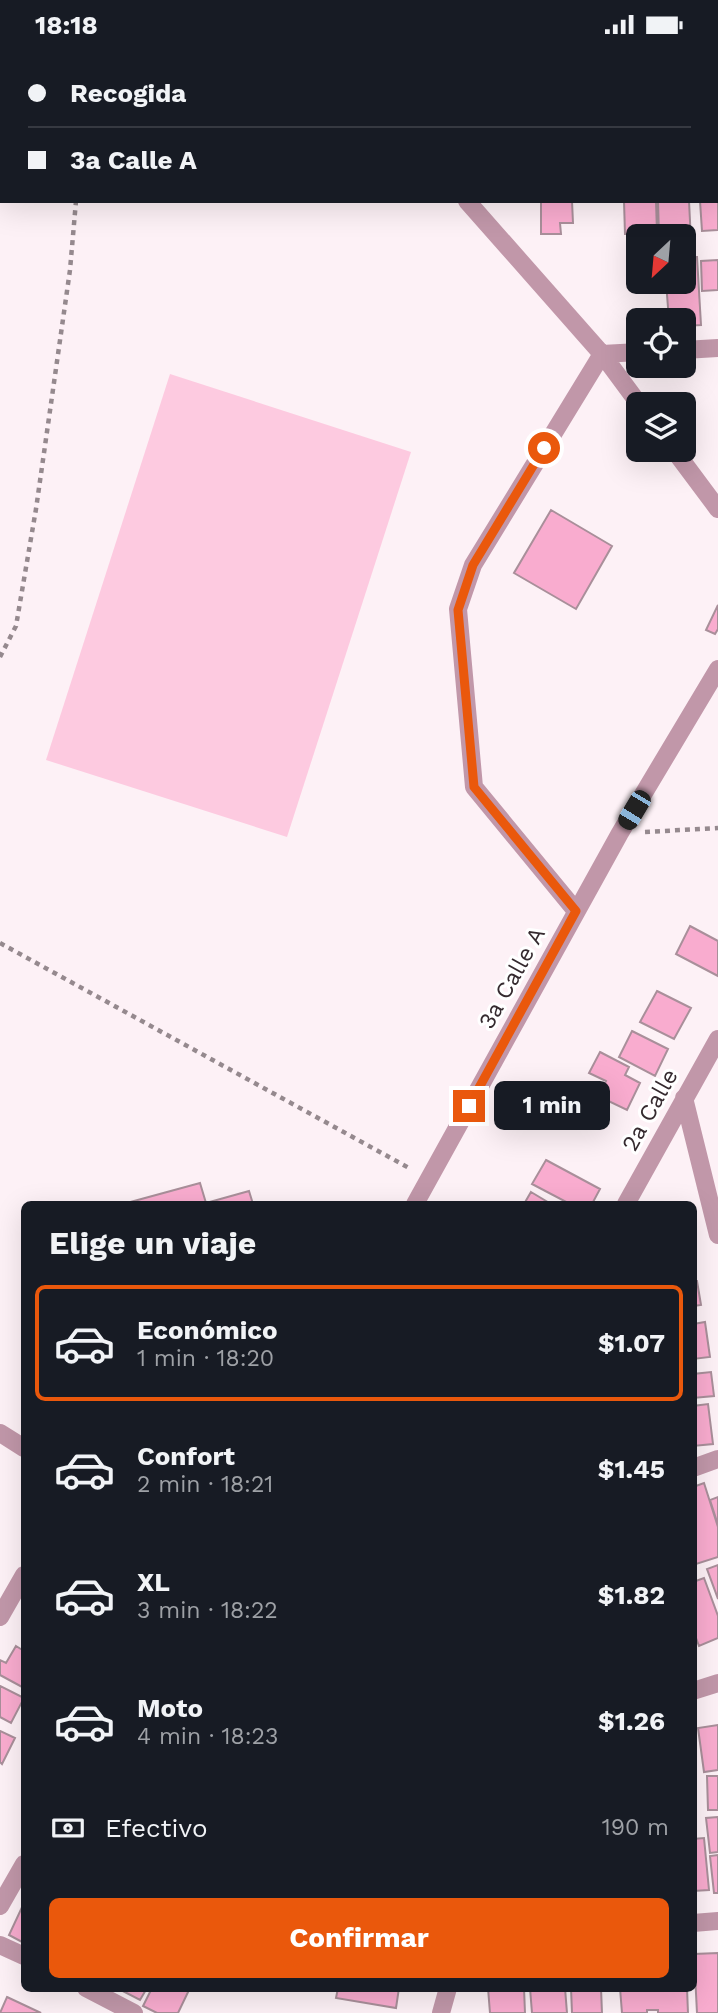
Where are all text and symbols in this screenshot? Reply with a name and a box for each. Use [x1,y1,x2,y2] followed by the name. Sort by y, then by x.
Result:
[35,10,98,40] text: 18:18
[70,78,186,108] text: Recogida
[70,145,197,175] text: 3a Calle A
[626,224,696,294] north arrow
[626,224,696,462] map controls
[626,308,696,378] button: locate
[626,392,696,462] button: layers
[528,432,560,464] route start
[615,787,654,833] car
[473,922,551,1034] street label: 3a Calle A
[616,1064,684,1156] street label: 2a Calle
[494,1081,609,1131] callout: 1 min
[453,1090,485,1122] route end
[522,1092,582,1119] text: 1 min
[49,1224,256,1262] text: Elige un viaje
[53,1312,116,1375] icon: car
[137,1315,278,1345] text: Económico
[598,1328,665,1358] text: $1.07
[137,1345,274,1372] text: 1 min · 18:20
[53,1438,116,1501] icon: car
[137,1441,235,1471] text: Confort
[598,1454,665,1484] text: $1.45
[137,1471,273,1498] text: 2 min · 18:21
[53,1564,116,1627] icon: car
[137,1567,170,1597] text: XL
[598,1580,665,1610] text: $1.82
[137,1597,278,1624] text: 3 min · 18:22
[53,1690,116,1753] icon: car
[137,1693,203,1723] text: Moto
[598,1706,665,1736] text: $1.26
[137,1723,278,1750] text: 4 min · 18:23
[49,1809,87,1847] icon: cash
[105,1813,208,1843] text: Efectivo
[602,1814,669,1841] text: 190 m
[49,1898,669,1978] button: Confirmar

